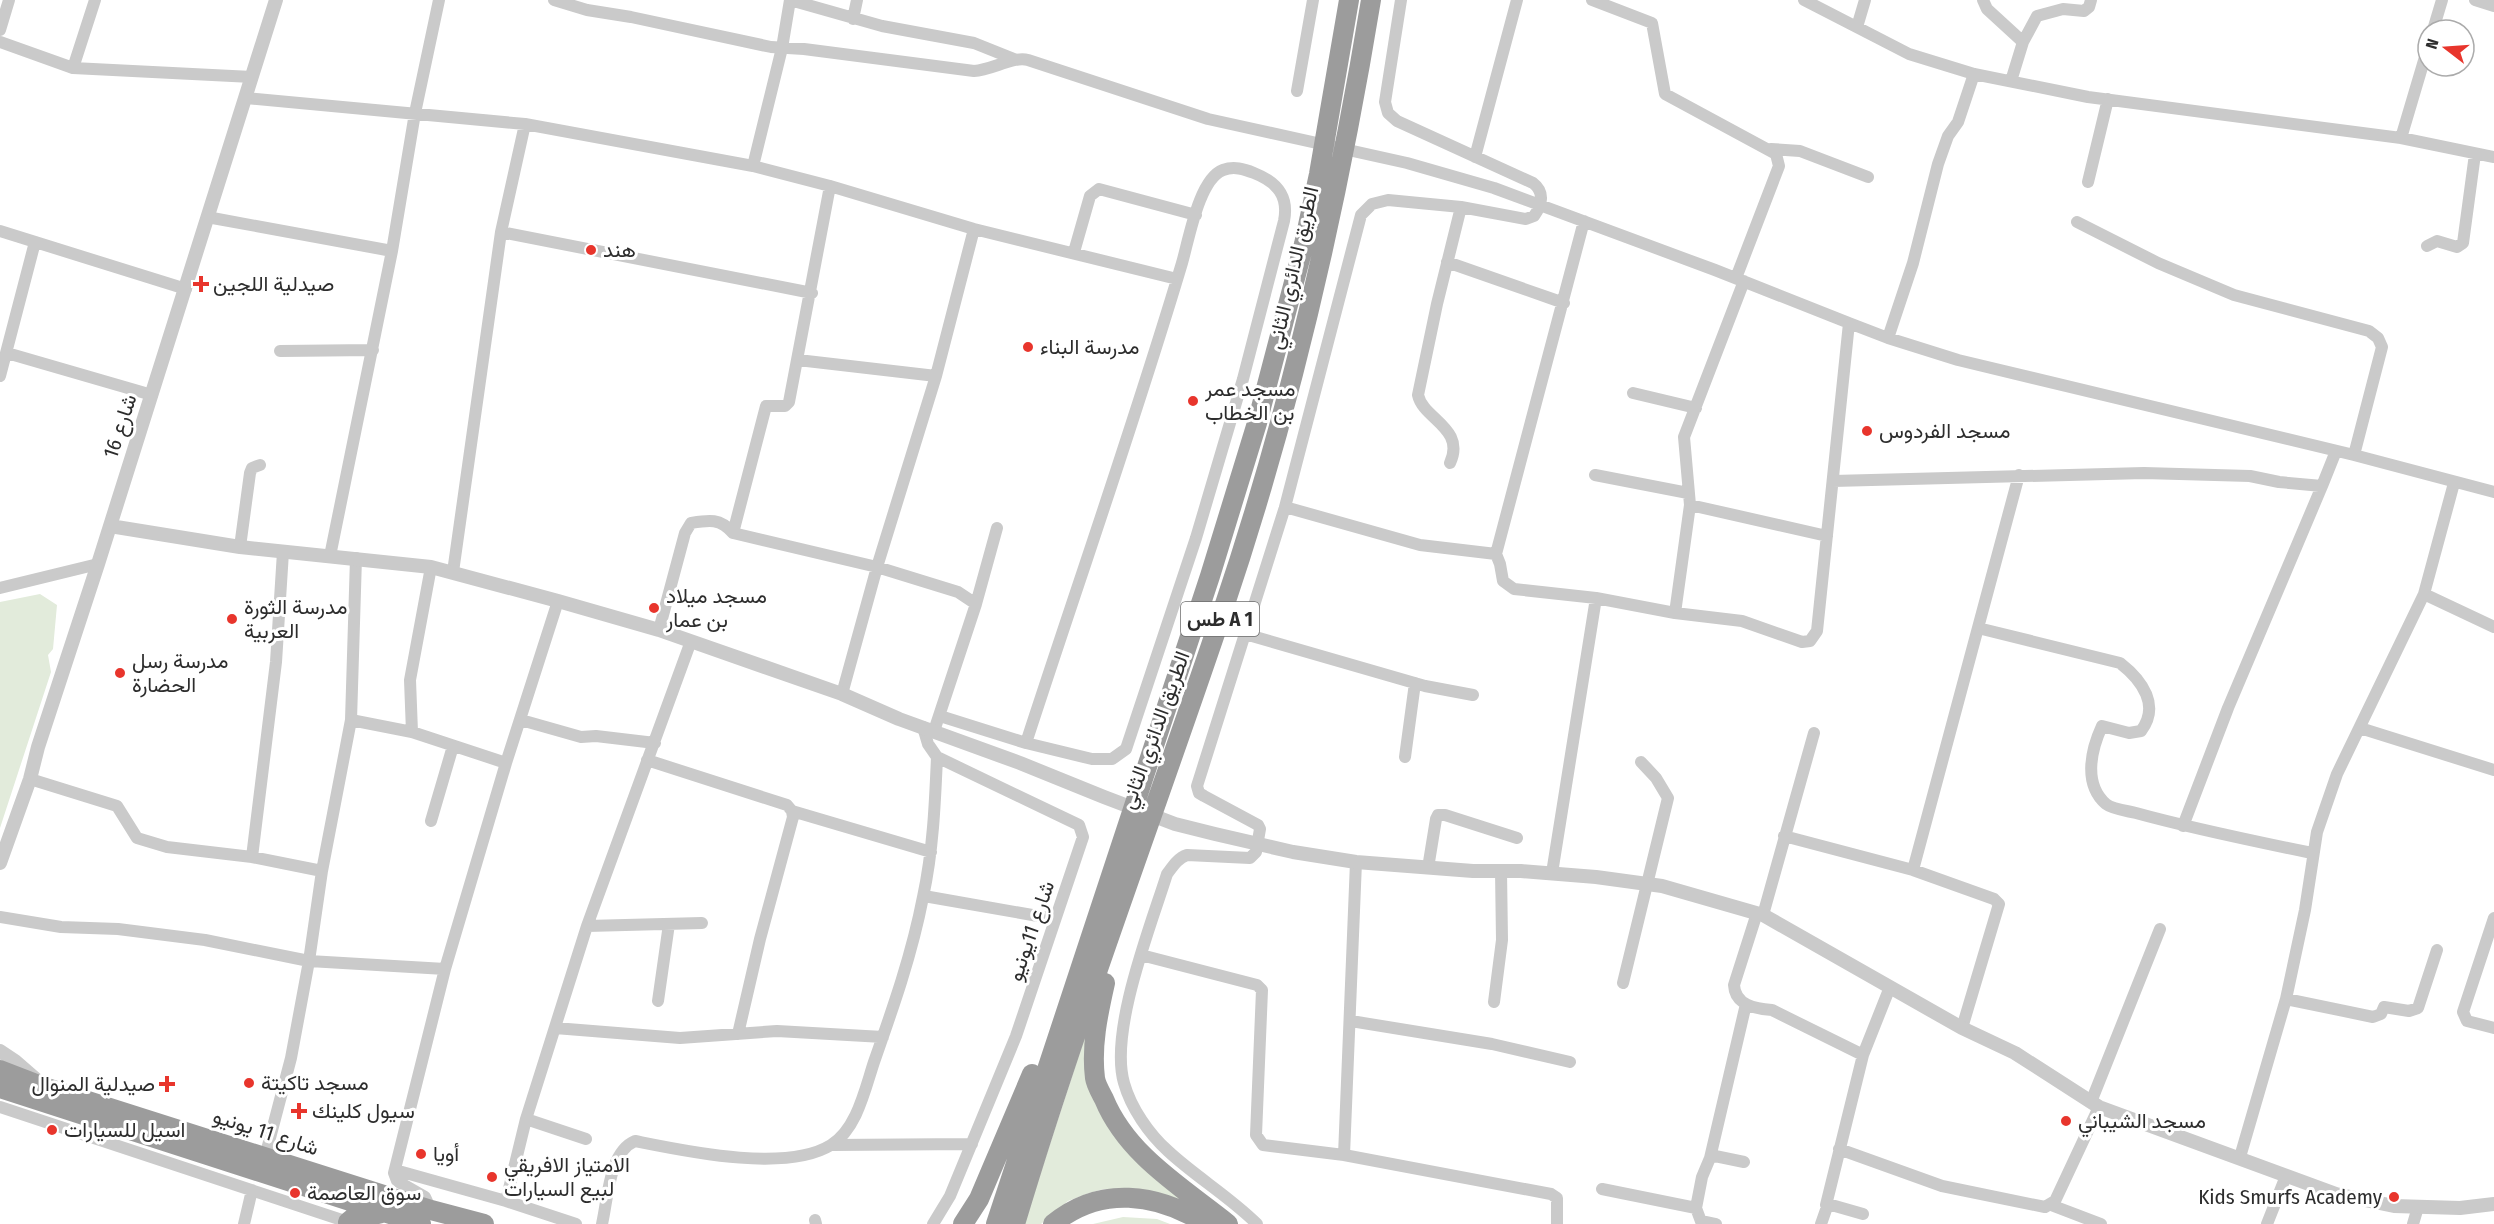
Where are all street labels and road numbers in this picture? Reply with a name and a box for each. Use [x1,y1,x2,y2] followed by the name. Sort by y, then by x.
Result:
[1262,184,1328,353] street label: الطريق الدائري الثاني
[97,391,143,462] street label: شارع 16
[1181,602,1259,636] road number: طس A 1
[1114,647,1199,814] street label: الطريق الدائري الثاني
[1002,877,1061,985] street label: شارع 11يونيو
[210,1103,322,1162] street label: شارع 11 يونيو

